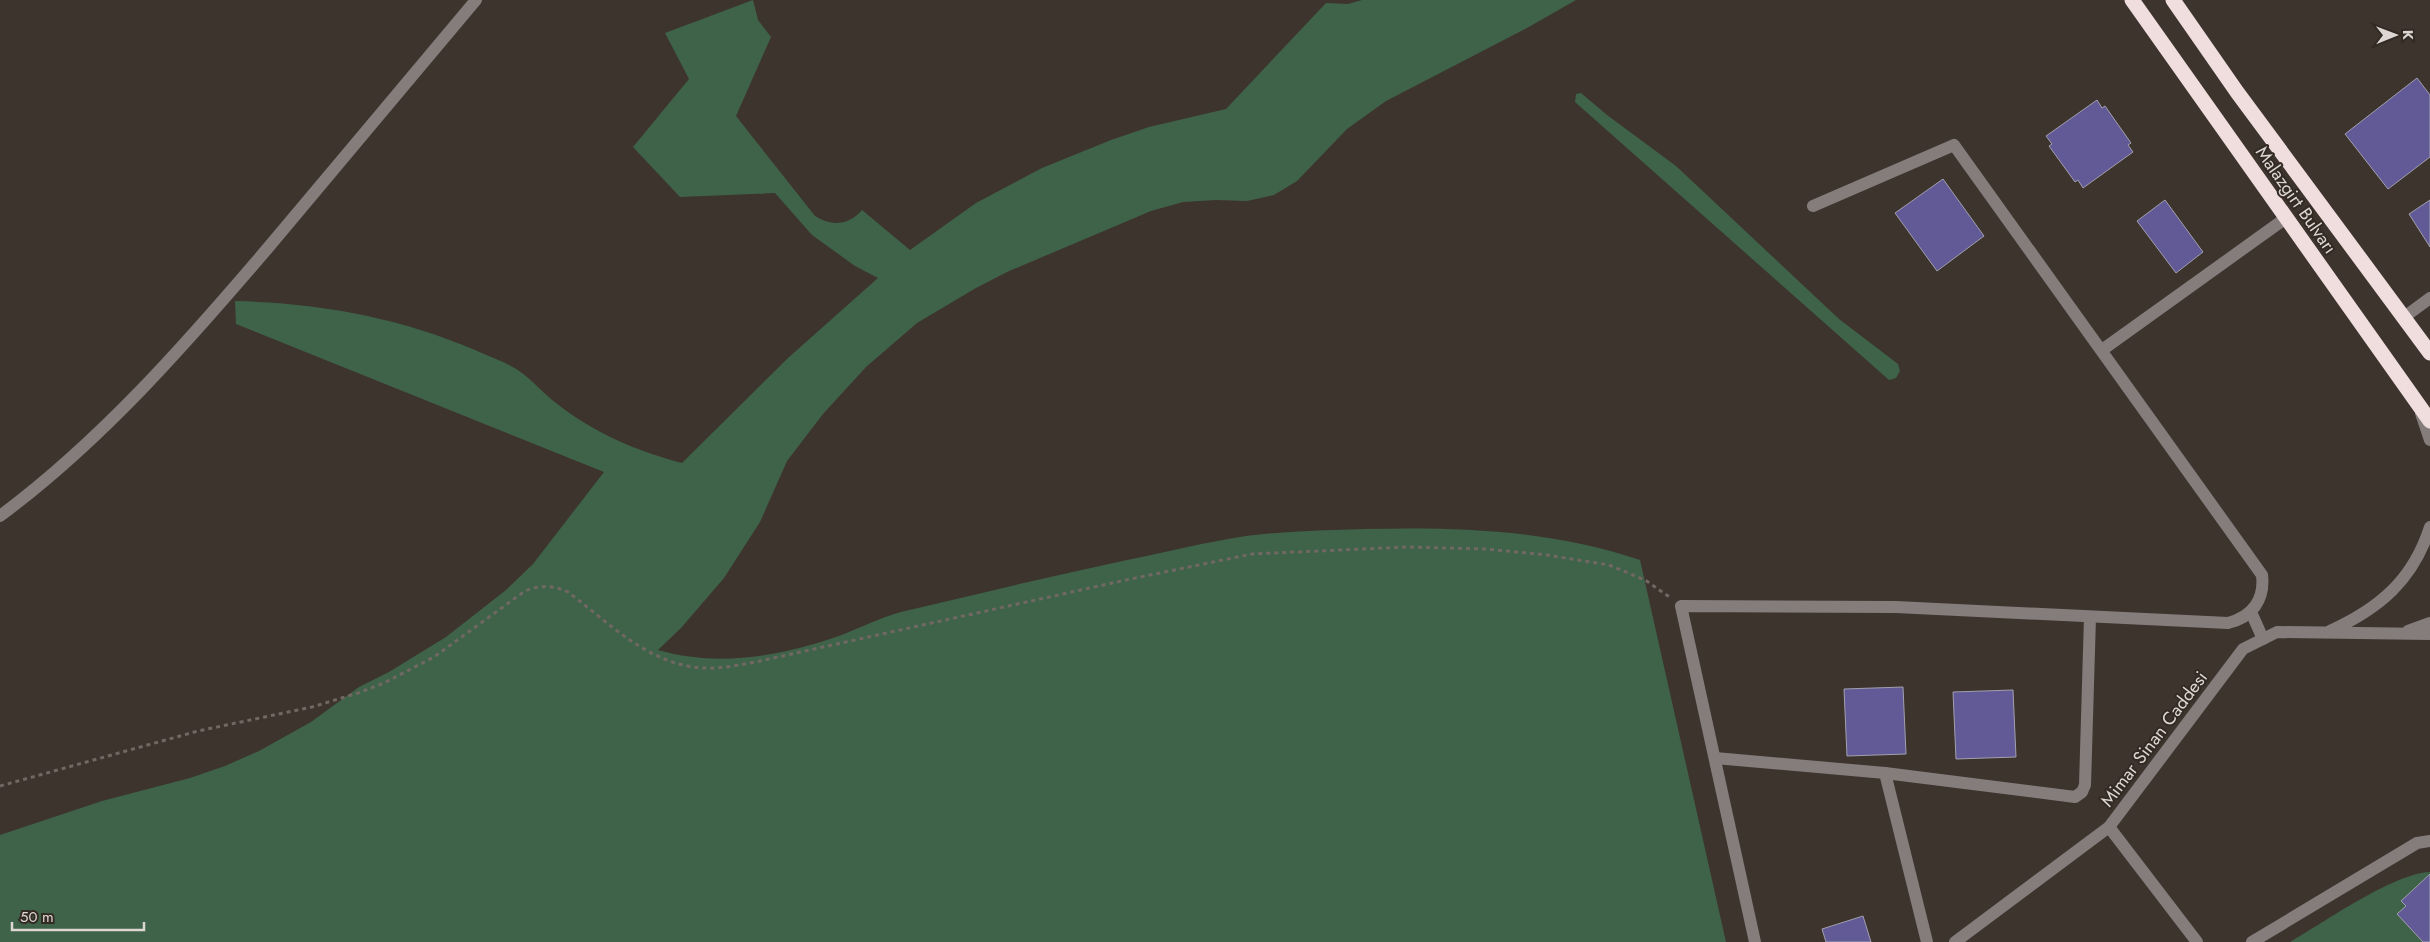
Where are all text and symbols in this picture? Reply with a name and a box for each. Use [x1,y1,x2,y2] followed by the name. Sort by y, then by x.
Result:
[2370,10,2420,60] north arrow
[2398,30,2418,40] text: K
[2249,141,2343,259] street label: Malazgirt Bulvarı
[2094,666,2214,812] street label: Mimar Sinan Caddesi
[12,900,145,932] scale bar
[20,906,54,928] text: 50 m

